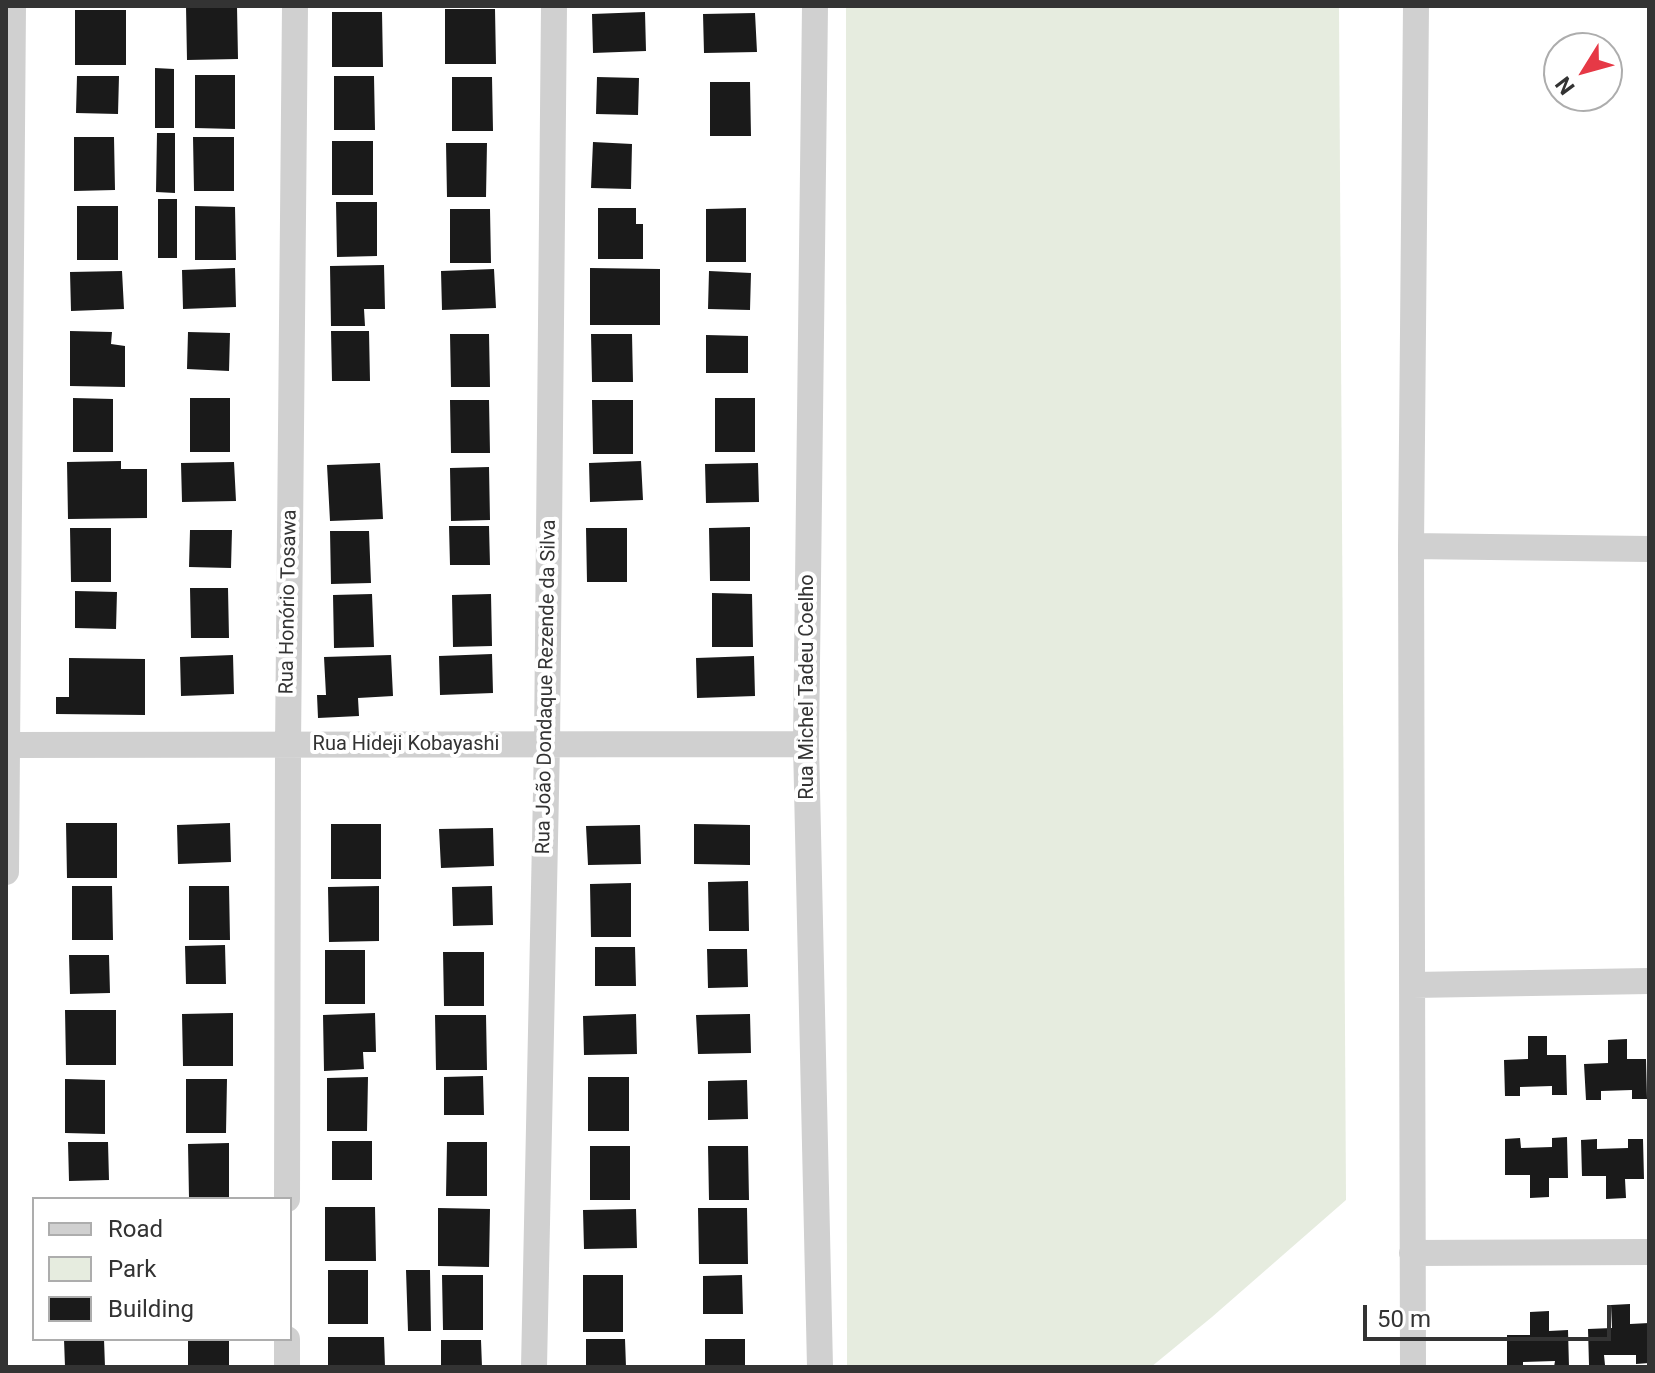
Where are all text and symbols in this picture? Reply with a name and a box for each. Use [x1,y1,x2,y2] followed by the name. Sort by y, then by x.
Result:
[1543,32,1623,112] north arrow
[1550,72,1580,99] text: N
[275,509,303,695] street label: Rua Honório Tosawa
[532,519,562,855] street label: Rua João Dondaque Rezende da Silva
[796,574,820,800] street label: Rua Michel Tadeu Coelho
[313,733,499,757] street label: Rua Hideji Kobayashi
[32,1197,292,1341] legend
[108,1215,163,1243] text: Road
[108,1255,156,1283] text: Park
[1367,1289,1615,1339] scale bar
[108,1295,194,1323] text: Building
[1377,1305,1431,1333] text: 50 m

